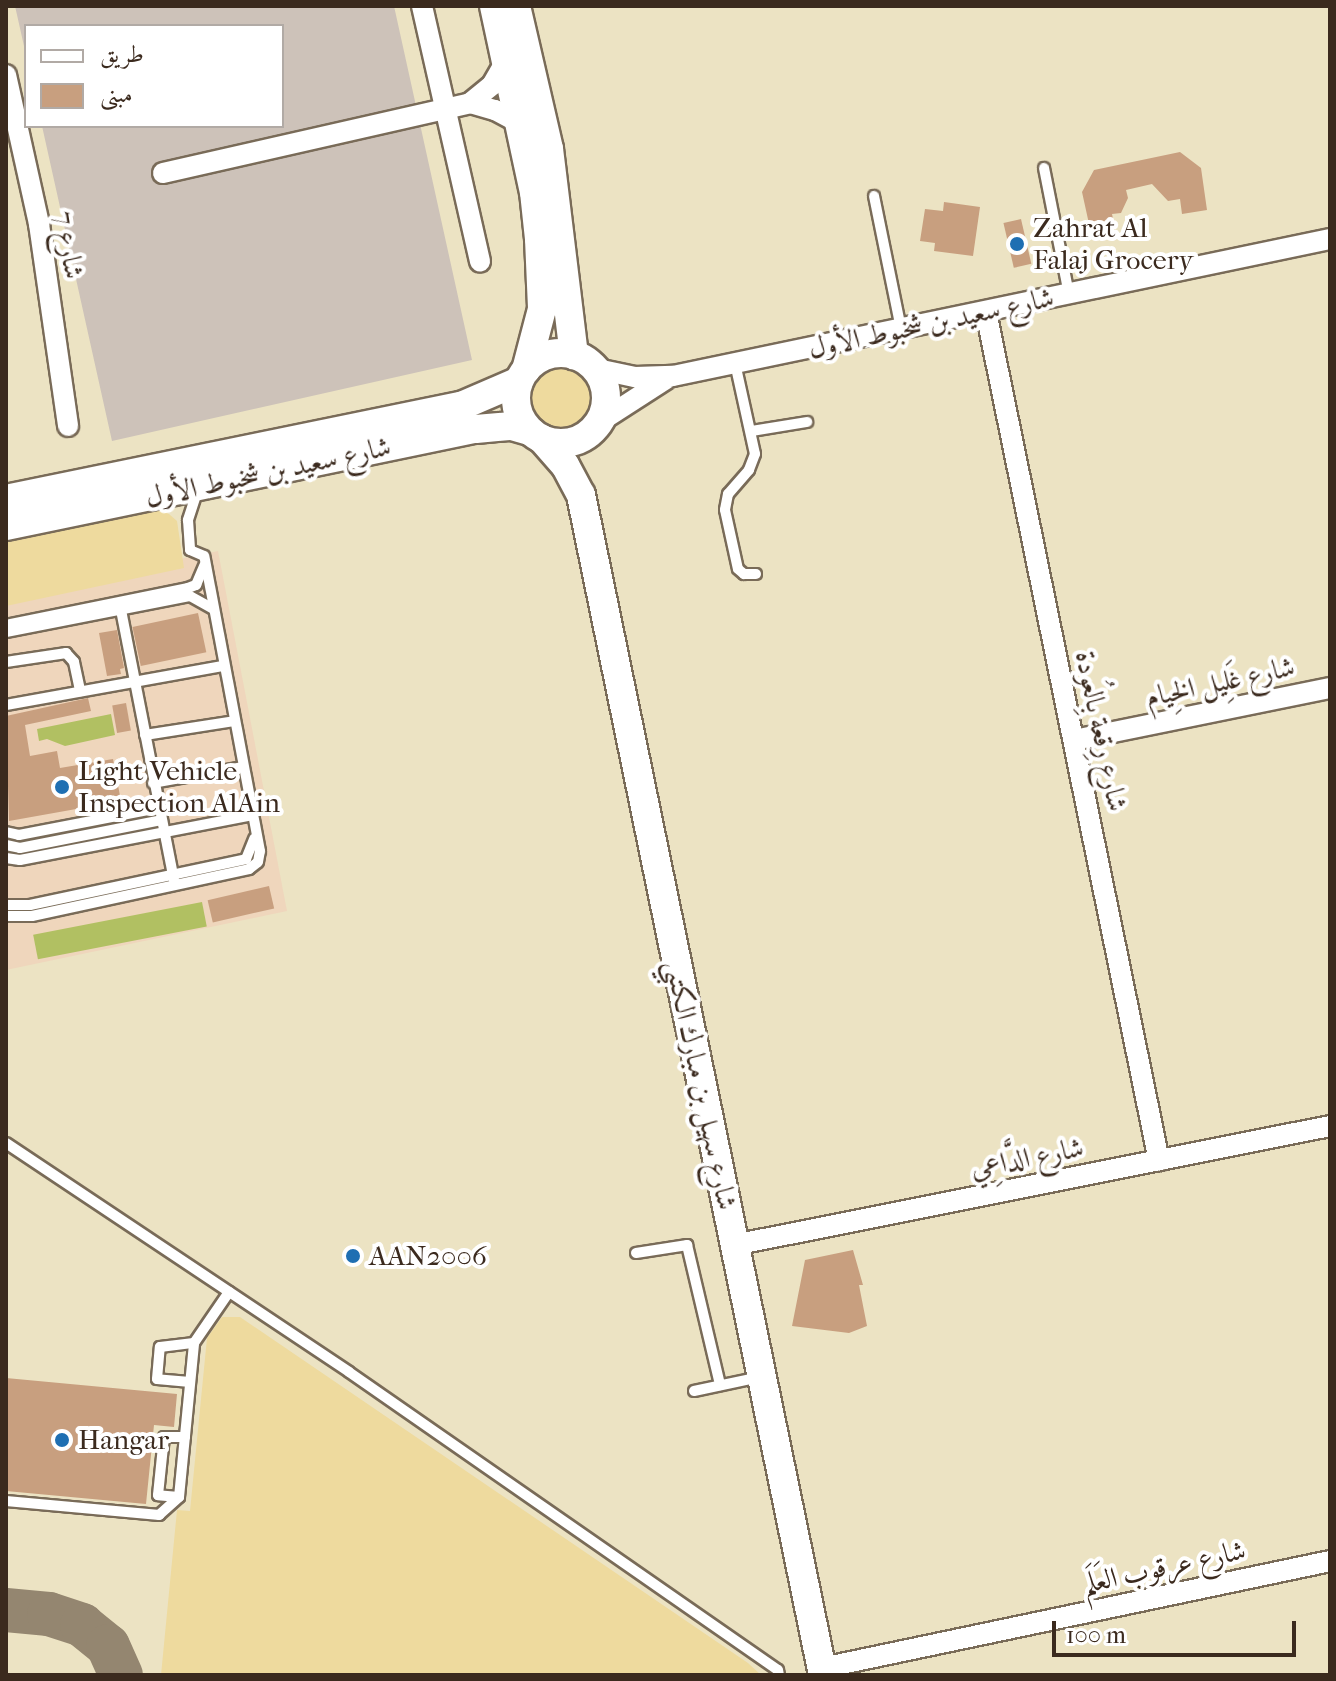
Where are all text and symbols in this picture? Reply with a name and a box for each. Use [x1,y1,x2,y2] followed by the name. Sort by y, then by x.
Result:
[24,24,284,128] legend
[100,40,144,68] text: طريق
[100,80,133,108] text: مبنى
[47,209,91,281] street label: شارع 7
[1033,211,1193,277] place label: Zahrat Al Falaj Grocery
[1008,235,1026,253] marker: Zahrat Al Falaj Grocery
[805,281,1057,365] street label: شارع سعيد بن شخبوط الأول
[142,430,394,514] street label: شارع سعيد بن شخبوط الأول
[1068,648,1134,814] street label: شارع رِقعة بِالعُودة
[1142,650,1298,714] street label: شارع غَلِيل الخِيام
[78,754,280,820] place label: Light Vehicle Inspection AlAin
[53,778,71,796] marker: Light Vehicle Inspection AlAin
[658,957,744,1213] street label: شارع سهيل بن مبارك الكتبي
[968,1131,1086,1185] street label: شارع الدَّاعِي
[369,1239,487,1273] place label: AAN2006
[344,1247,362,1265] marker: AAN2006
[78,1423,169,1457] place label: Hangar
[53,1431,71,1449] marker: Hangar
[1079,1533,1249,1601] street label: شارع عرقوب العَلَم
[1056,1605,1300,1655] scale bar
[1066,1621,1126,1649] text: 100 m

